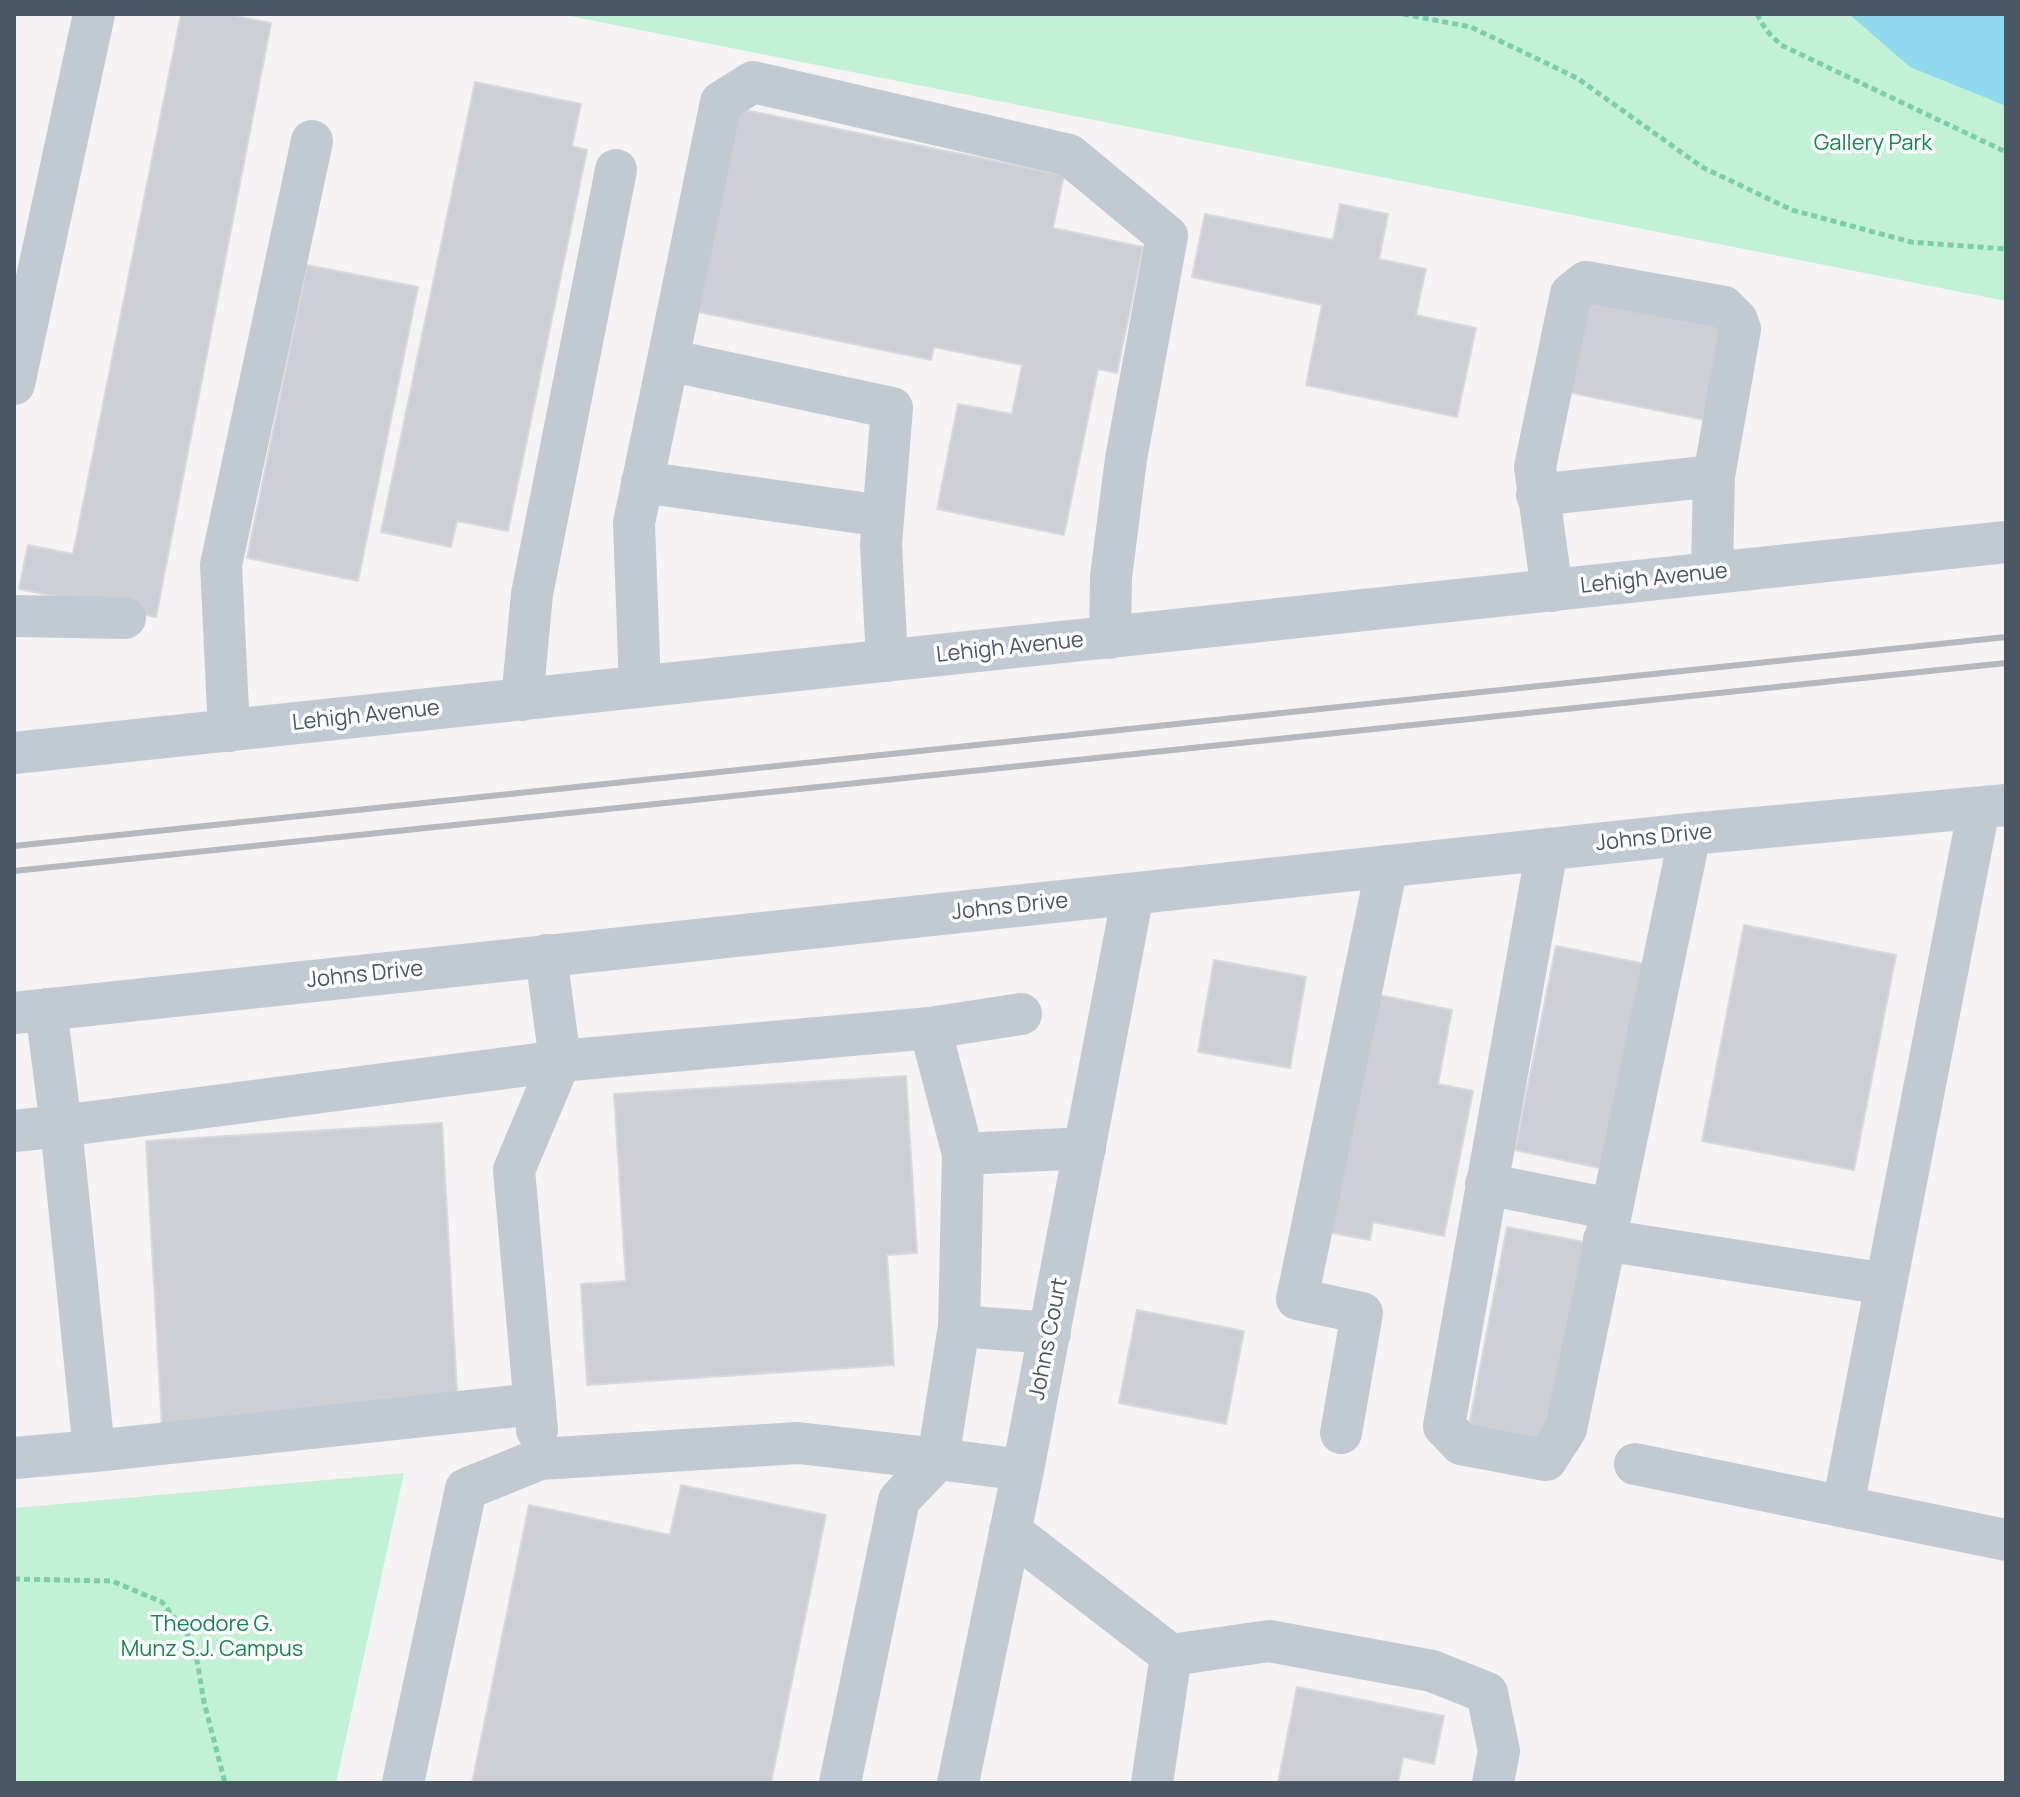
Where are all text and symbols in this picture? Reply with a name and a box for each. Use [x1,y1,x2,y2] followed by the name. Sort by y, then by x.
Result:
[1814,131,1932,157] park label: Gallery Park
[1579,558,1729,600] street label: Lehigh Avenue
[935,627,1085,669] street label: Lehigh Avenue
[291,695,441,737] street label: Lehigh Avenue
[1595,819,1713,857] street label: Johns Drive
[951,888,1069,926] street label: Johns Drive
[306,956,424,994] street label: Johns Drive
[1024,1276,1074,1402] street label: Johns Court
[121,1612,303,1664] park label: Theodore G. Munz S.J. Campus

